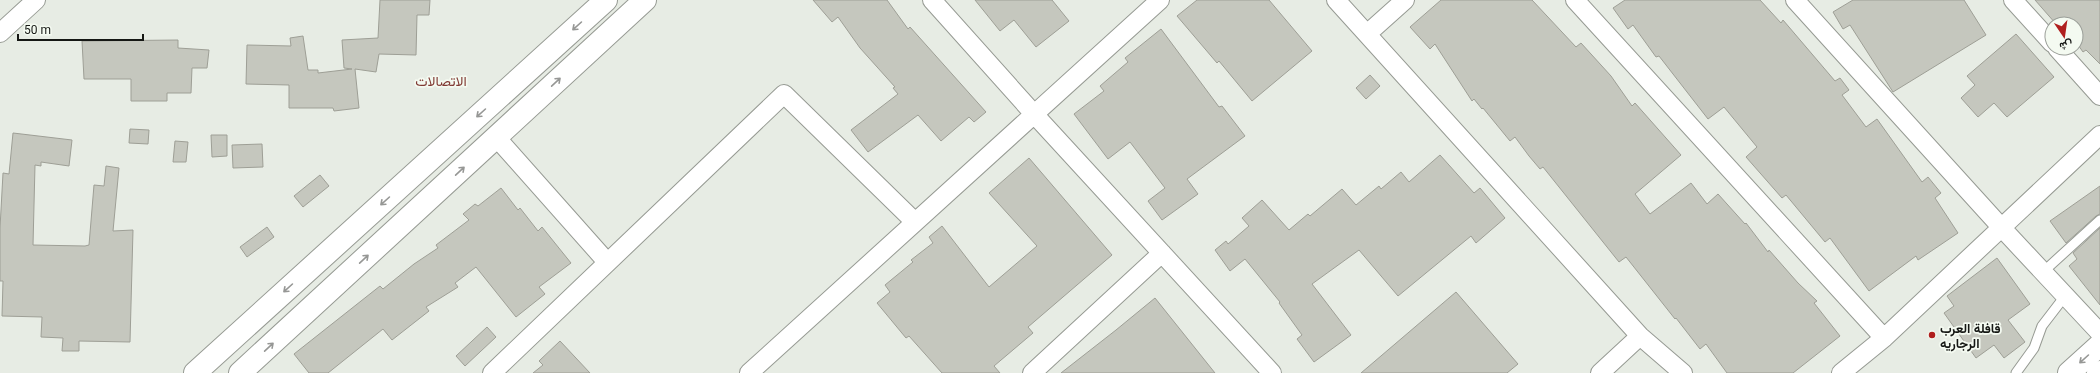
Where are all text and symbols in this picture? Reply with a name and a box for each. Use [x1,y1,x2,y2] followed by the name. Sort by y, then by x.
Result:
[18,16,143,42] scale bar
[2044,16,2084,56] north arrow
[572,21,582,31] one-way arrow
[24,23,51,37] text: 50 m
[2058,37,2074,53] text: ش
[415,73,467,89] district label: الاتصالات
[550,78,561,87] one-way arrow
[476,109,486,118] one-way arrow
[455,166,465,175] one-way arrow
[380,196,390,205] one-way arrow
[359,254,369,263] one-way arrow
[283,283,293,293] one-way arrow
[1940,321,2001,352] place label: قافلة العرب الرجاريه
[1927,330,1937,340] marker: قافلة العرب الرجاريه
[263,342,274,351] one-way arrow
[2080,354,2090,363] one-way arrow

